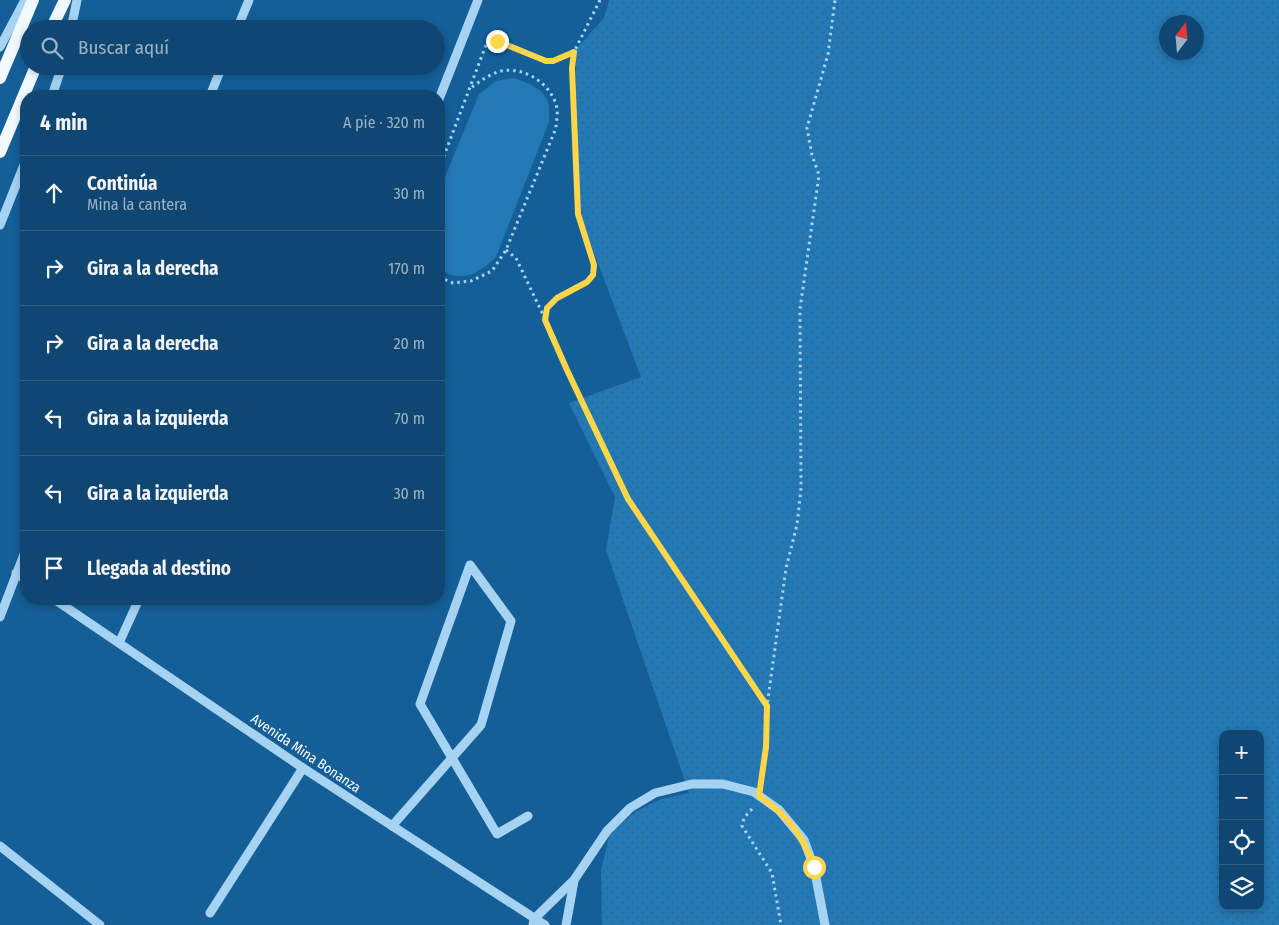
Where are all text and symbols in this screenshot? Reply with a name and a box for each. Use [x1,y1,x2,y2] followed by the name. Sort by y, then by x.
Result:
[1159,15,1204,60] north arrow
[20,20,445,75] search box
[486,30,509,53] route end
[38,34,66,62] icon: search
[78,36,169,59] text: Buscar aquí
[40,110,88,136] text: 4 min
[343,113,425,132] text: A pie · 320 m
[87,172,158,195] text: Continúa
[40,179,68,207] icon: ahead
[393,184,425,203] text: 30 m
[87,195,187,214] text: Mina la cantera
[40,254,68,282] icon: right
[87,257,219,280] text: Gira a la derecha
[388,259,425,278] text: 170 m
[40,329,68,357] icon: right
[87,332,219,355] text: Gira a la derecha
[394,334,425,353] text: 20 m
[40,404,68,432] icon: left
[87,407,229,430] text: Gira a la izquierda
[394,409,425,428] text: 70 m
[40,479,68,507] icon: left
[87,482,229,505] text: Gira a la izquierda
[393,484,425,503] text: 30 m
[40,554,68,582] icon: arrive
[87,557,231,580] text: Llegada al destino
[248,710,364,797] street label: Avenida Mina Bonanza
[1219,730,1264,910] map controls
[1219,730,1264,775] button: +
[1219,775,1264,820] button: −
[1219,820,1264,865] button: locate
[803,856,826,879] route start
[1219,865,1264,910] button: layers

